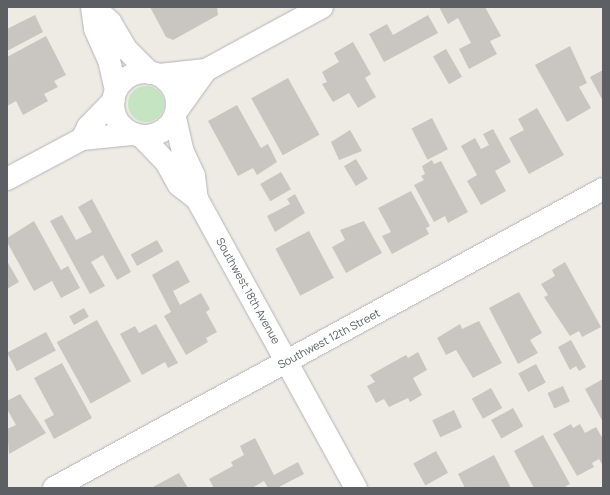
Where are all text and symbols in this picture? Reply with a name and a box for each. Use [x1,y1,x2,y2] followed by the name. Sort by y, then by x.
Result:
[213,236,283,346] street label: Southwest 18th Avenue
[276,306,382,372] street label: Southwest 12th Street

